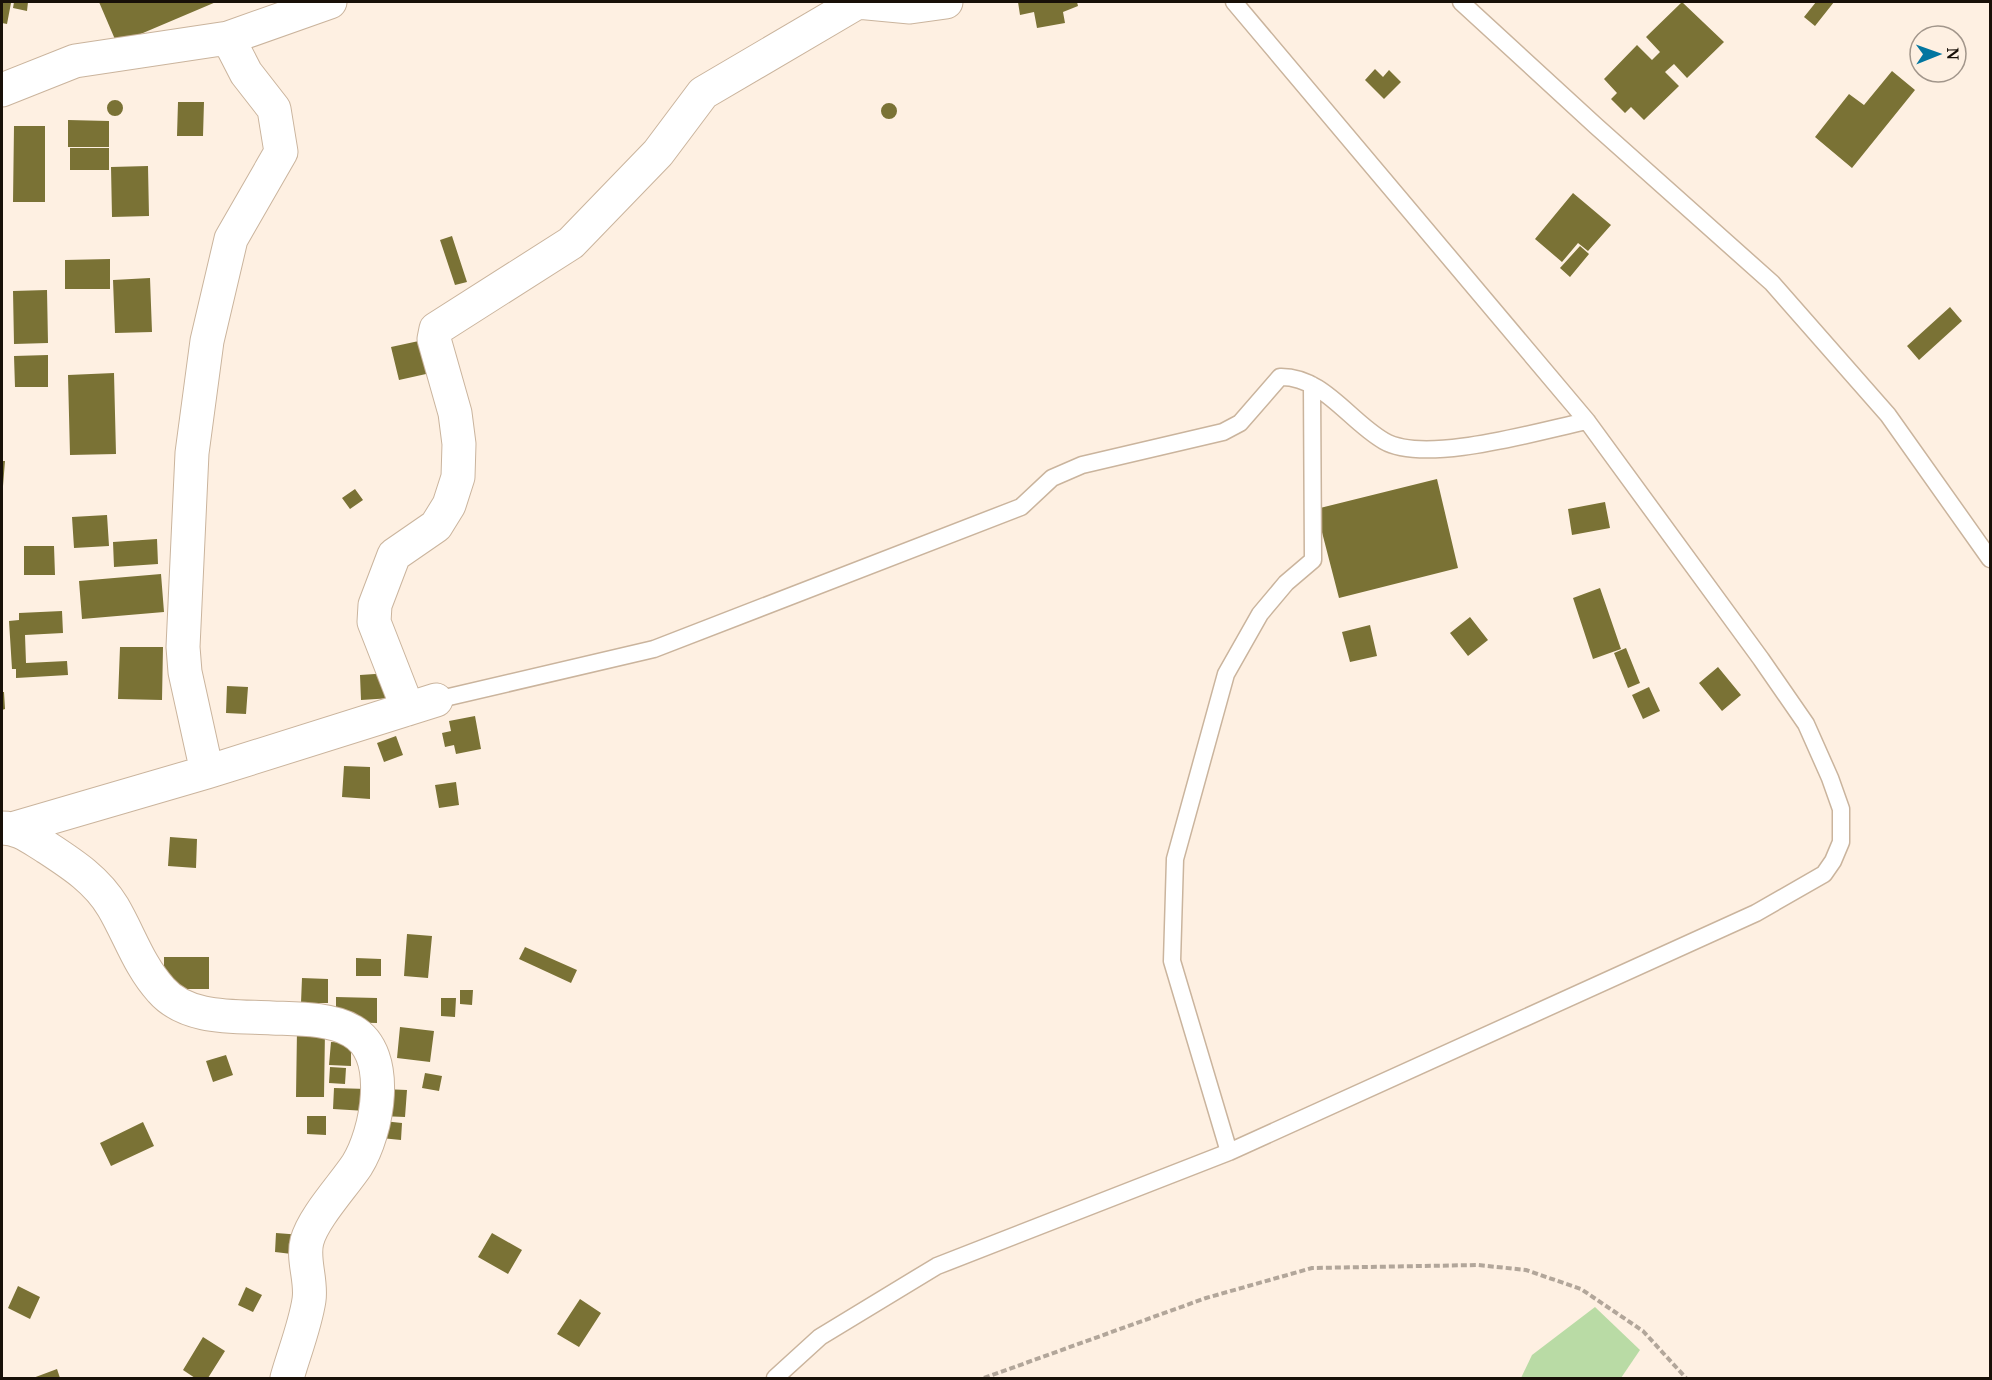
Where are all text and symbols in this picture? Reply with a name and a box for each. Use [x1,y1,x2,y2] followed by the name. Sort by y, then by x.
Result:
[1908,24,1968,84] north arrow
[1942,47,1964,61] text: N

